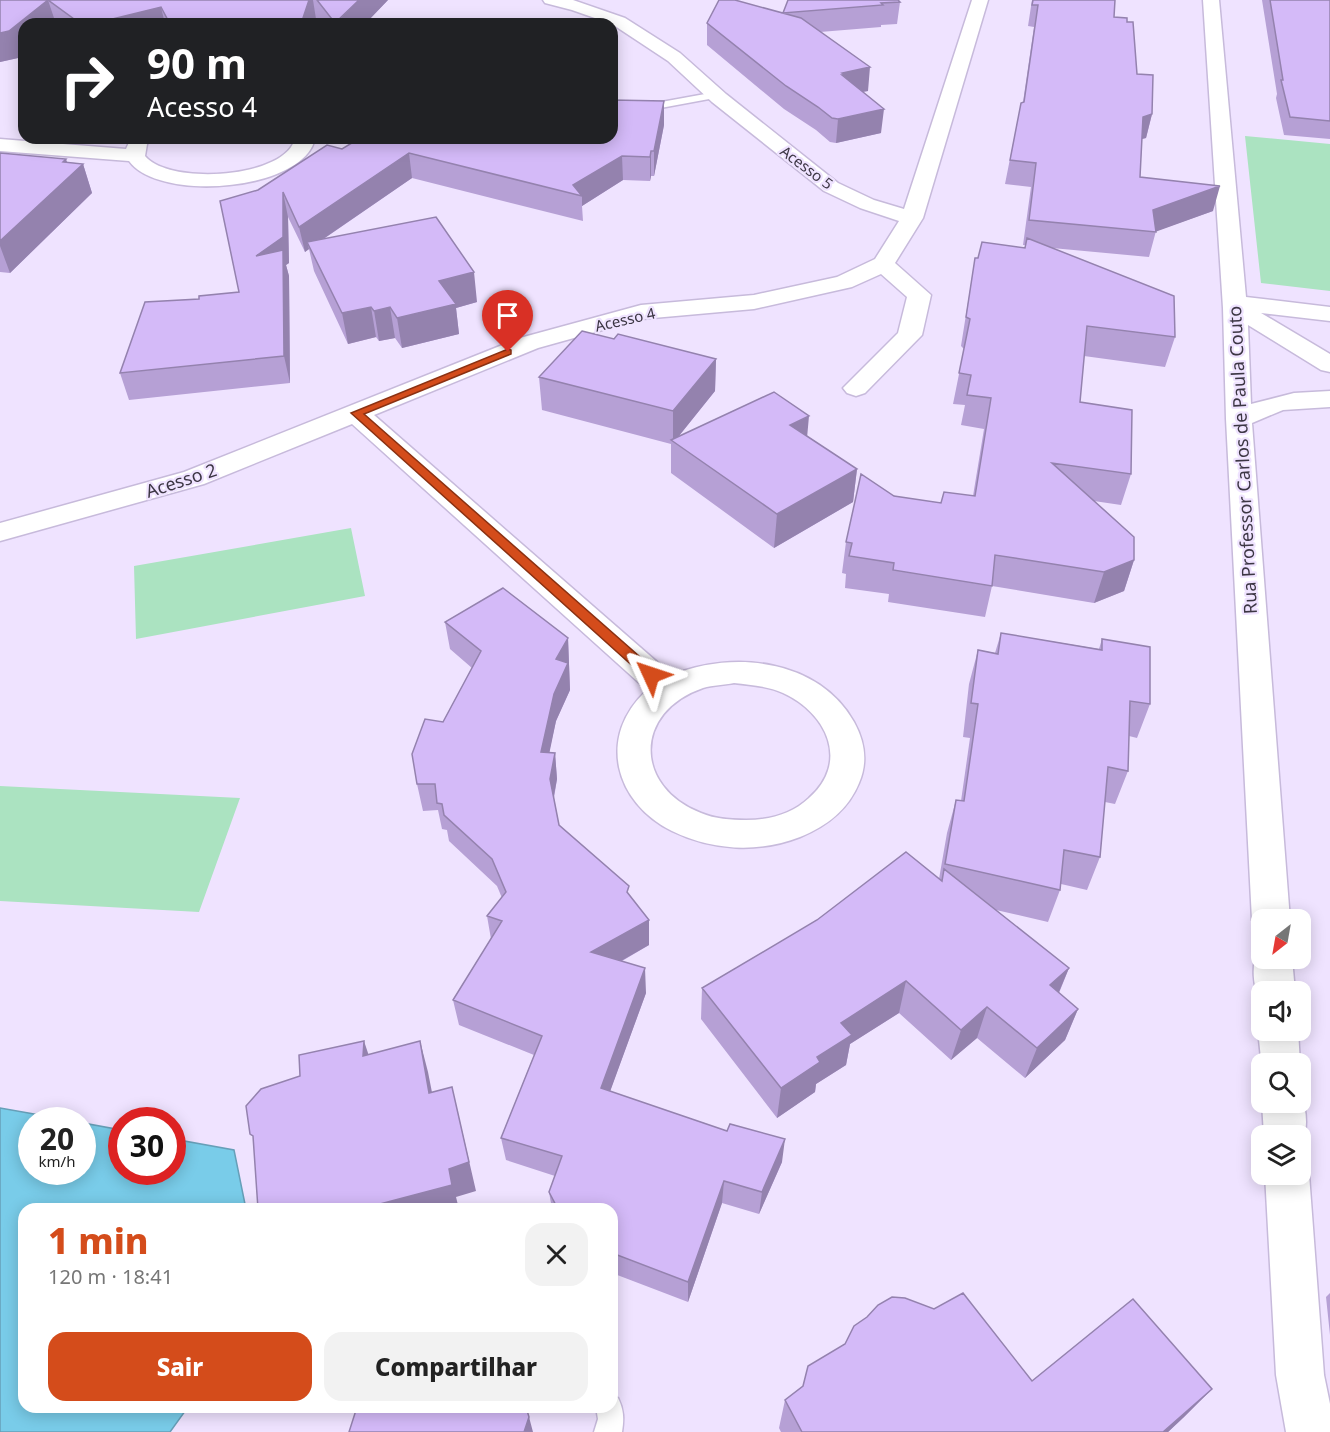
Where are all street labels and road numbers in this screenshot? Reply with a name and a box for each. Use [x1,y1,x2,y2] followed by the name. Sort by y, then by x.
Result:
[777,141,837,193] street label: Acesso 5
[593,302,657,336] street label: Acesso 4
[1222,305,1262,615] street label: Rua Professor Carlos de Paula Couto
[142,457,220,503] street label: Acesso 2

